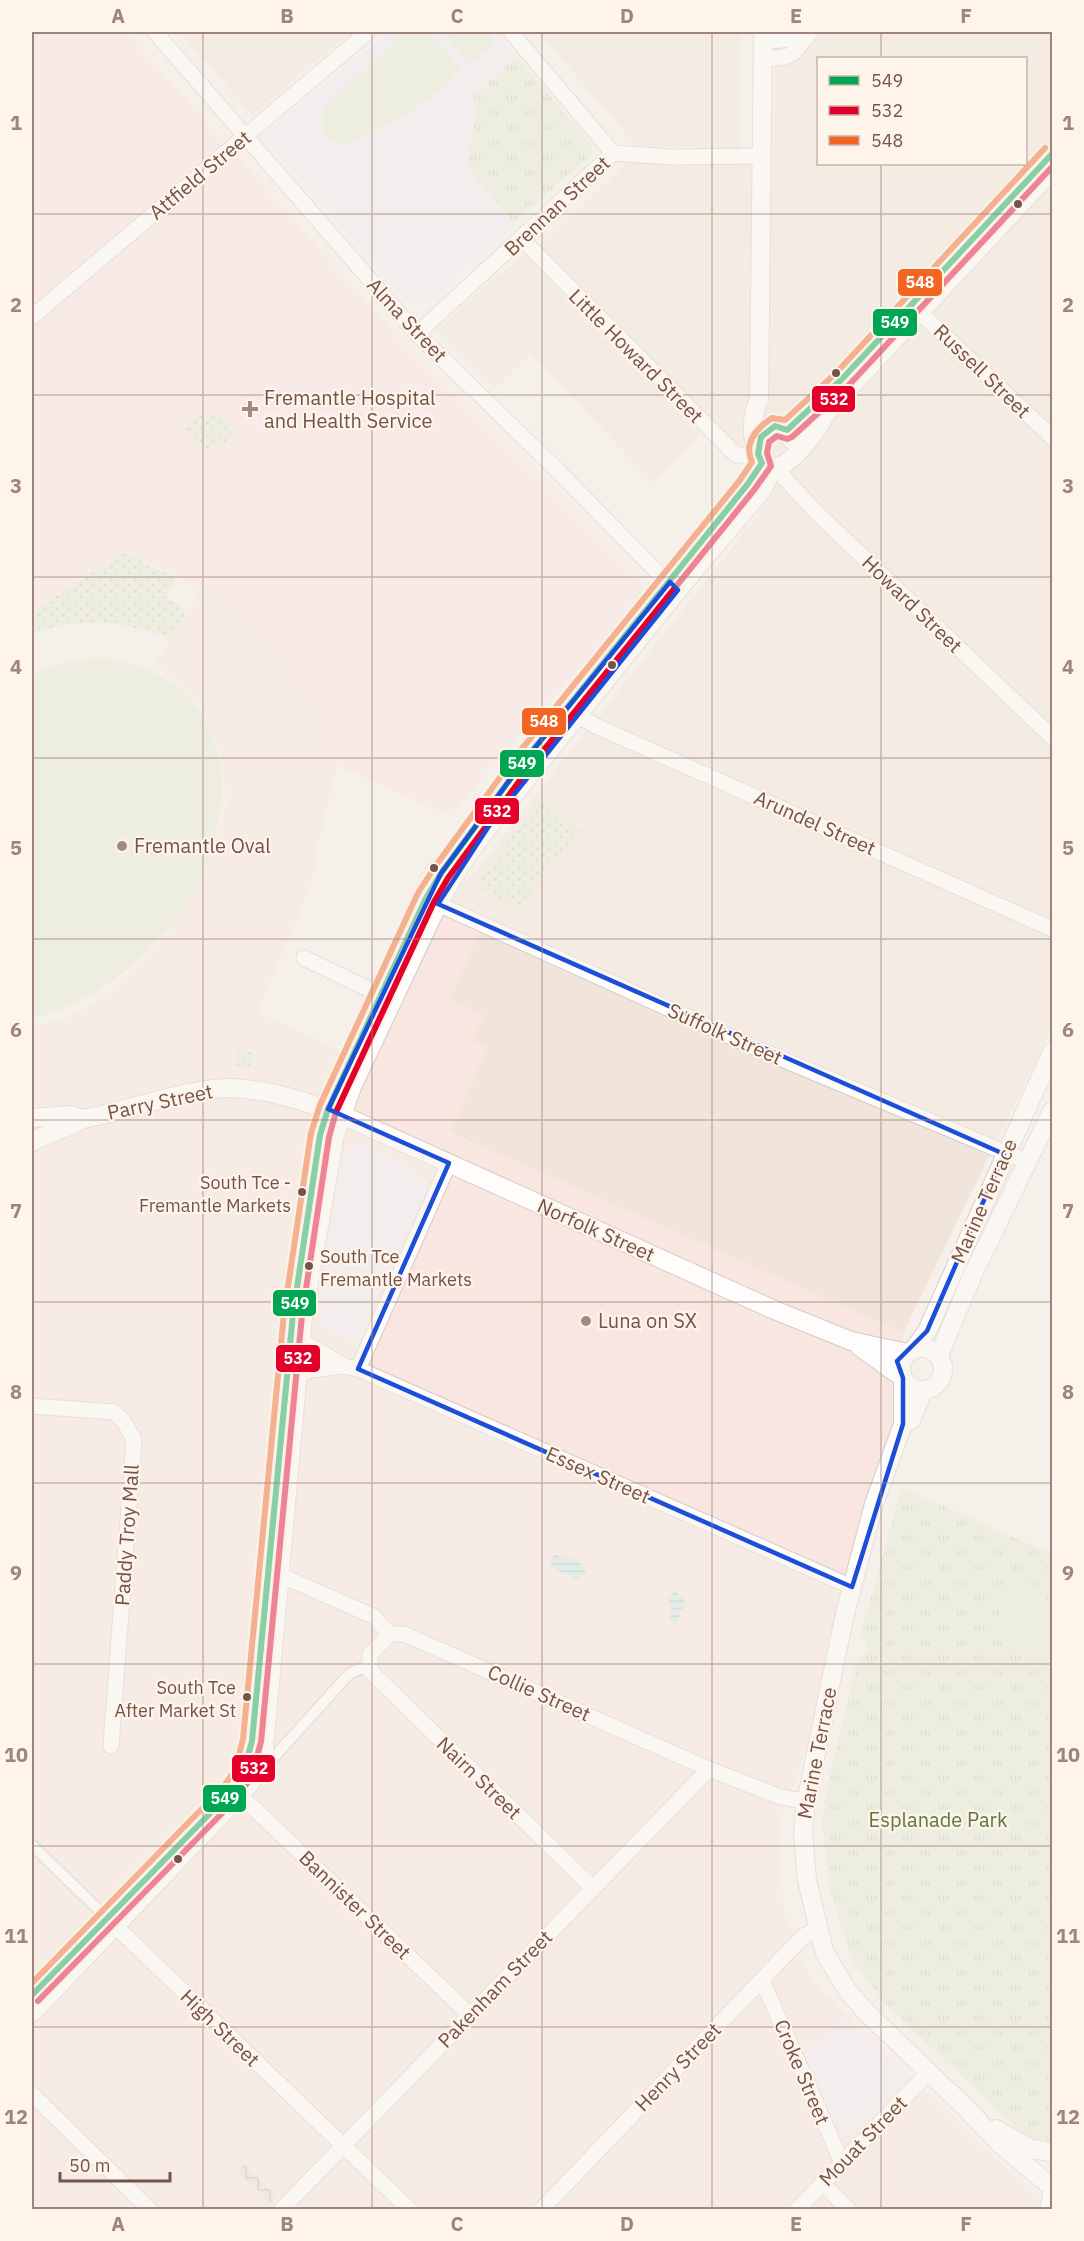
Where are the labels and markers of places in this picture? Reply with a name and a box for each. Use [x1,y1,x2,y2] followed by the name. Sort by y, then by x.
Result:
[1012,198,1024,210] unlabelled marker
[830,367,842,379] unlabelled marker
[264,384,435,434] place label: Fremantle Hospital and Health Service
[241,400,259,418] marker: Fremantle Hospital and Health Service
[606,659,618,671] unlabelled marker
[134,832,271,859] place label: Fremantle Oval
[115,839,129,853] marker: Fremantle Oval
[428,862,440,874] unlabelled marker
[139,1171,291,1217] place label: South Tce - Fremantle Markets
[296,1186,308,1198] marker: South Tce - Fremantle Markets
[320,1245,472,1291] place label: South Tce Fremantle Markets
[303,1260,315,1272] marker: South Tce Fremantle Markets
[598,1307,697,1334] place label: Luna on SX
[579,1314,593,1328] marker: Luna on SX
[114,1676,236,1722] place label: South Tce After Market St
[241,1691,253,1703] marker: South Tce After Market St
[172,1853,184,1865] unlabelled marker

